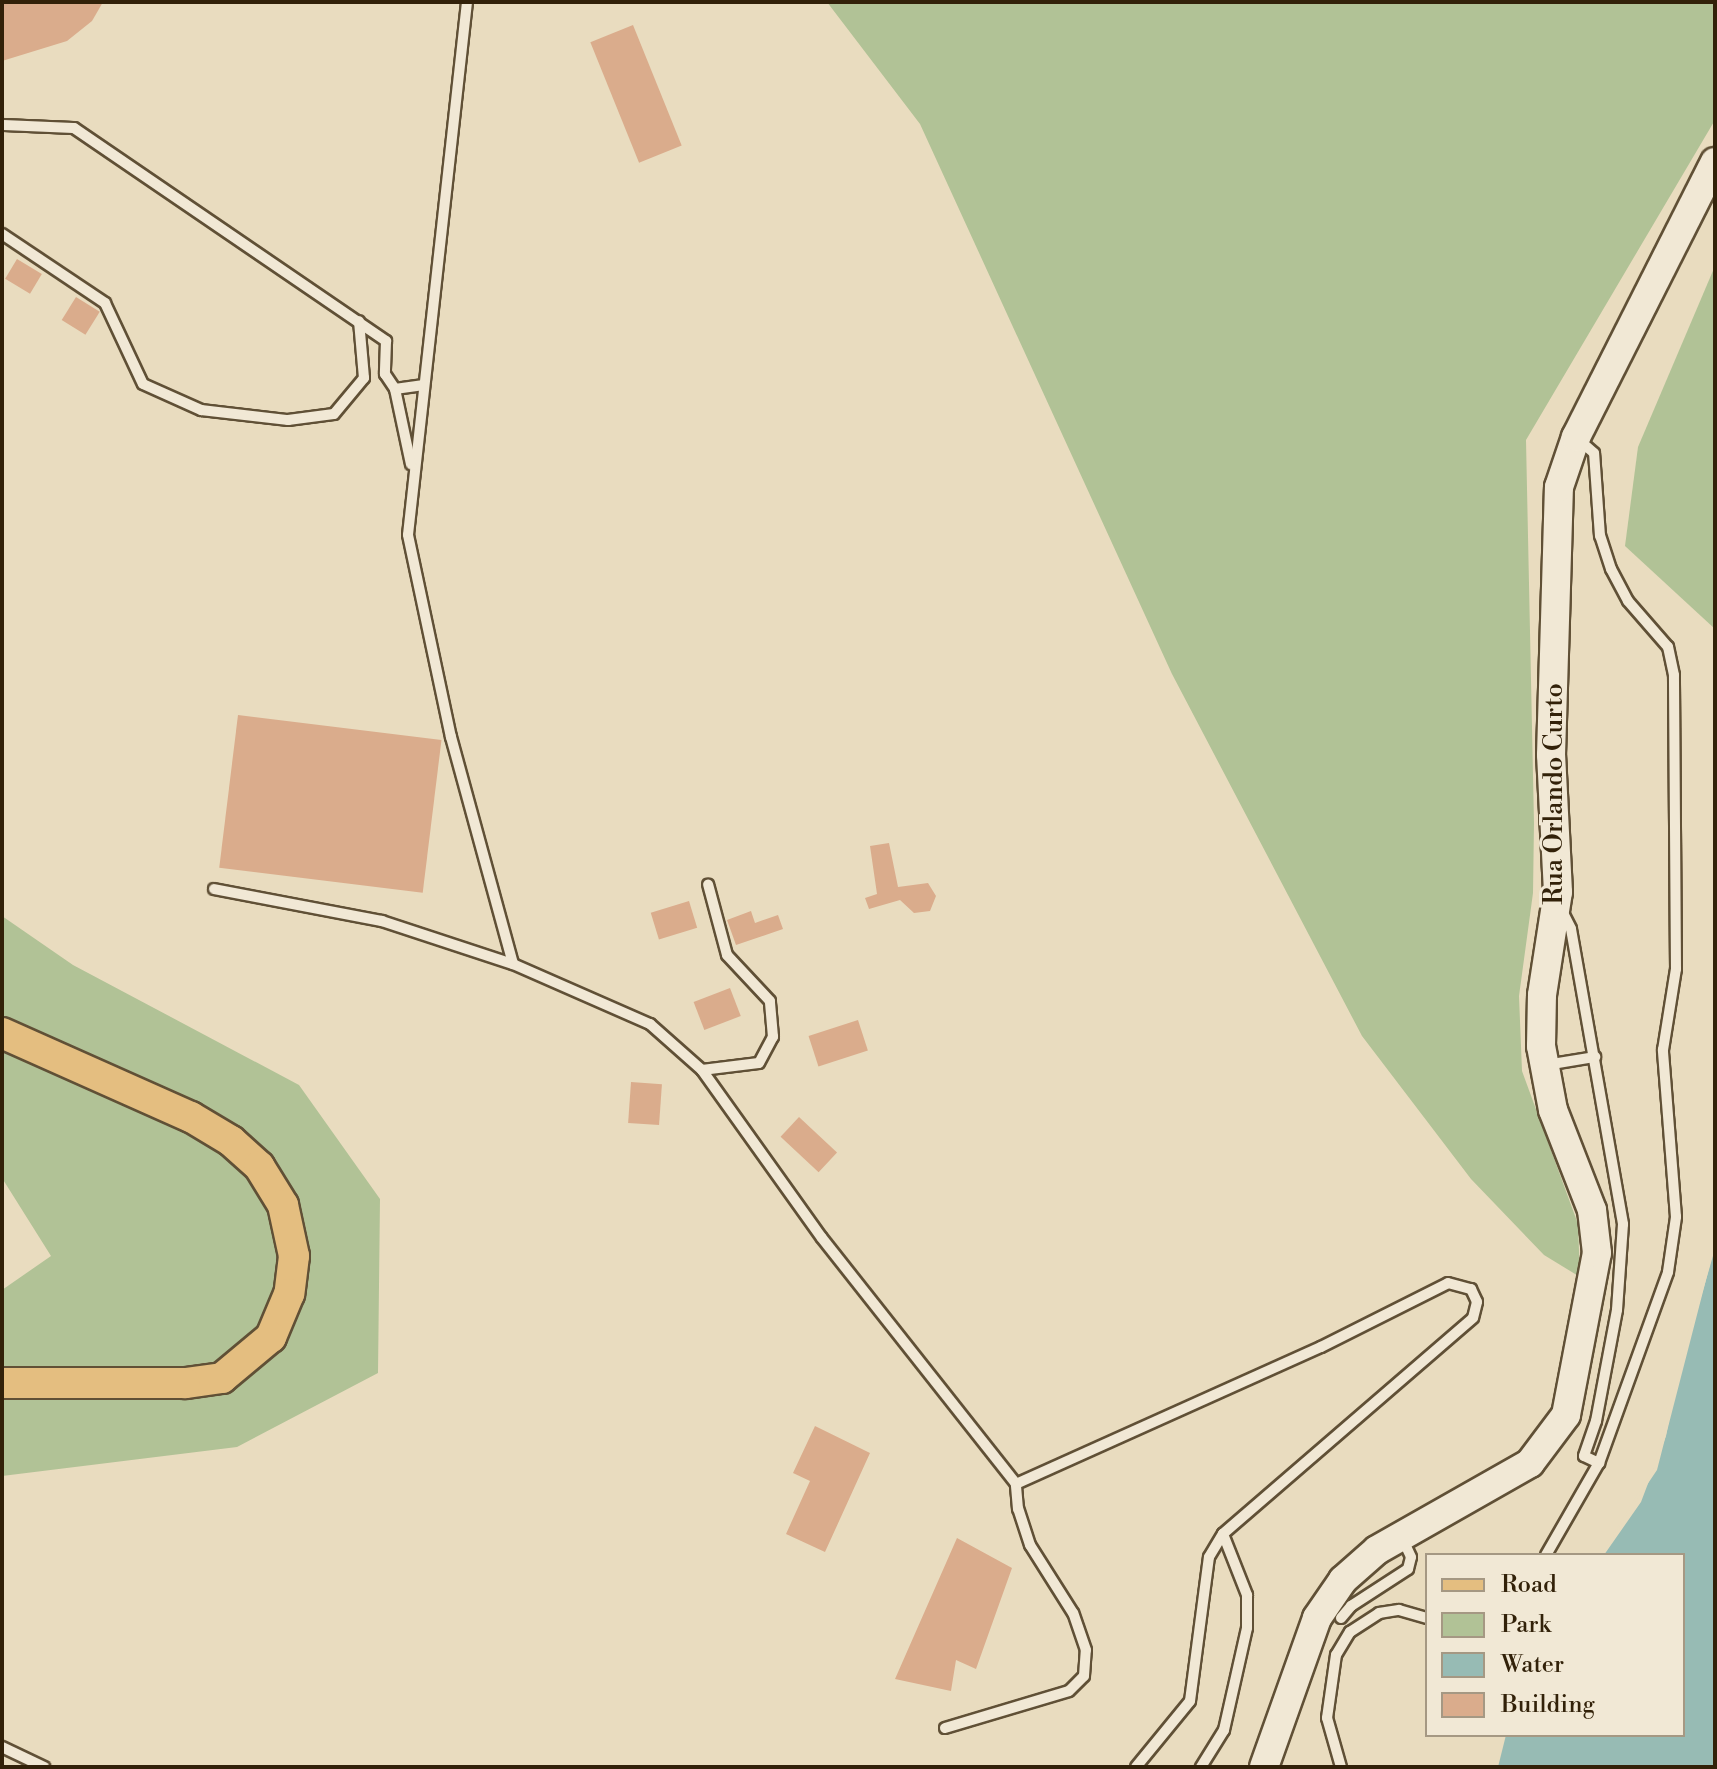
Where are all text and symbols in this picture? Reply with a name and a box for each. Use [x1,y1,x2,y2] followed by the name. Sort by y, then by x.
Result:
[1539,683,1571,905] street label: Rua Orlando Curto
[1425,1553,1685,1737] legend
[1501,1570,1557,1600] text: Road
[1501,1610,1551,1640] text: Park
[1501,1650,1564,1680] text: Water
[1501,1690,1595,1720] text: Building

